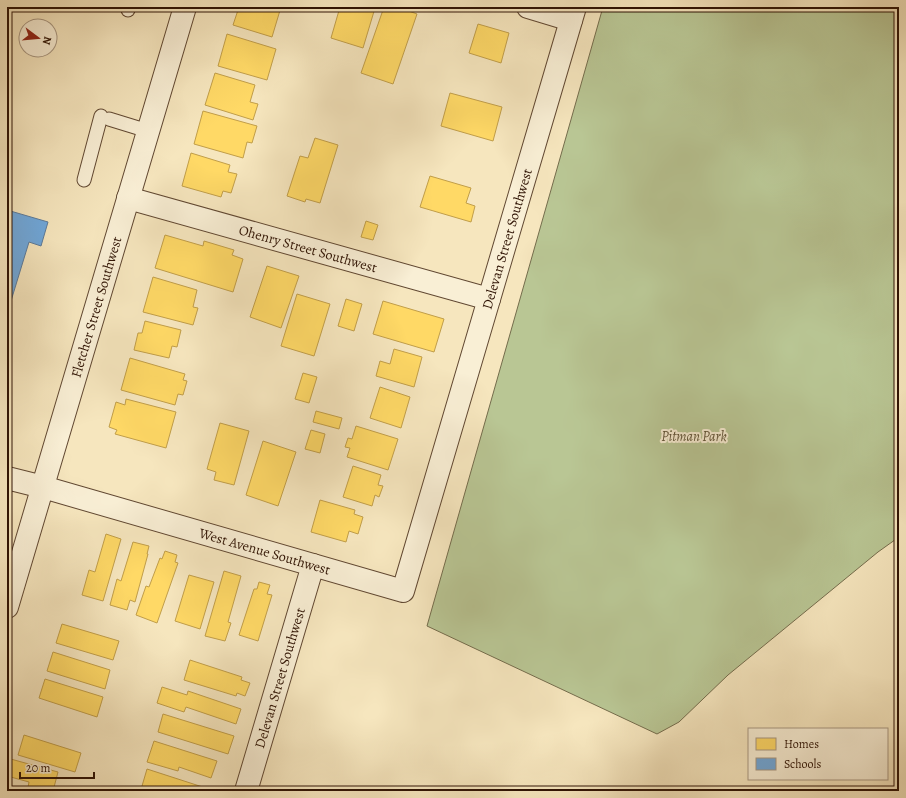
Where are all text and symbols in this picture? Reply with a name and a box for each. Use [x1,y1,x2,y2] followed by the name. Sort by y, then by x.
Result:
[18,18,58,58] north arrow
[39,35,55,47] text: N
[477,166,537,312] street label: Delevan Street Southwest
[237,220,380,277] street label: Ohenry Street Southwest
[67,234,127,380] street label: Fletcher Street Southwest
[661,427,727,446] park label: Pitman Park
[196,523,333,580] street label: West Avenue Southwest
[250,605,310,751] street label: Delevan Street Southwest
[748,728,888,780] legend
[784,736,819,752] text: Homes
[20,754,94,780] scale bar
[784,756,821,772] text: Schools
[26,760,50,776] text: 20 m

